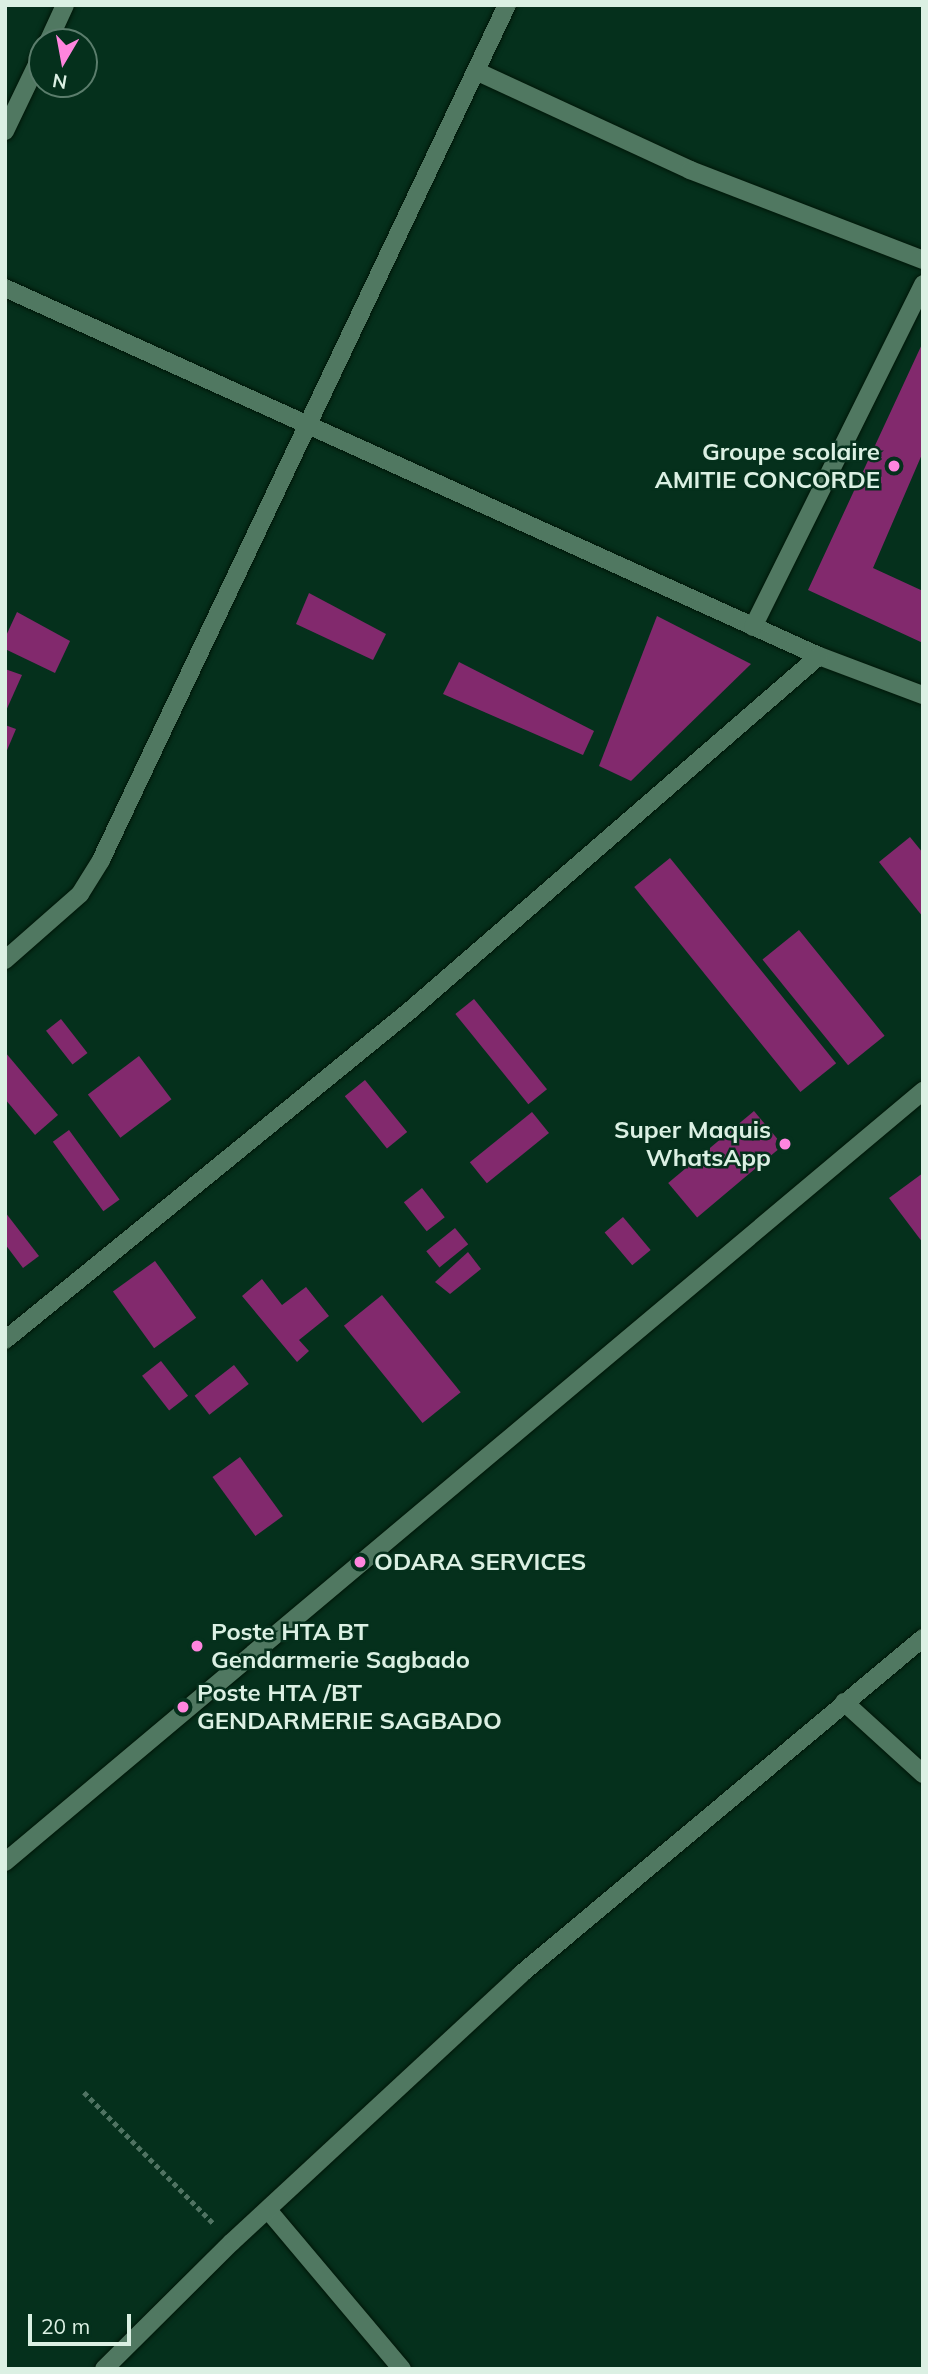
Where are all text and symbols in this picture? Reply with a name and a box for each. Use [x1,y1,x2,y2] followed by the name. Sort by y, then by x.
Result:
[28,28,98,98] north arrow
[51,69,69,95] text: N
[655,438,880,494] place label: Groupe scolaire AMITIE CONCORDE
[886,458,902,474] marker: Groupe scolaire AMITIE CONCORDE
[614,1116,771,1172] place label: Super Maquis WhatsApp
[777,1136,793,1152] marker: Super Maquis WhatsApp
[374,1548,586,1576] place label: ODARA SERVICES
[352,1554,368,1570] marker: ODARA SERVICES
[211,1618,470,1674] place label: Poste HTA BT Gendarmerie Sagbado
[189,1638,205,1654] marker: Poste HTA BT Gendarmerie Sagbado
[197,1679,502,1735] place label: Poste HTA /BT GENDARMERIE SAGBADO
[175,1699,191,1715] marker: Poste HTA /BT GENDARMERIE SAGBADO
[32,2300,135,2344] scale bar
[41,2313,90,2339] text: 20 m

